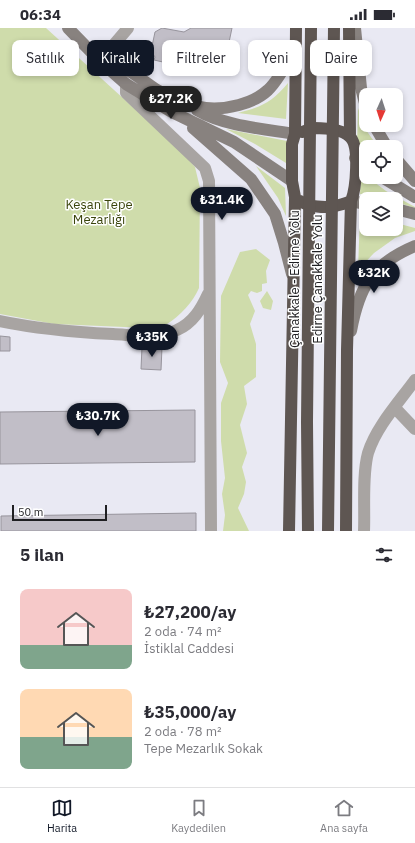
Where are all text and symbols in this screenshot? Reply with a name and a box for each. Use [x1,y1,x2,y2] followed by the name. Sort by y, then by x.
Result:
[20,5,61,24] text: 06:34
[12,40,79,76] chip: Satılık
[87,40,154,76] chip: Kiralık
[162,40,240,76] chip: Filtreler
[248,40,302,76] chip: Yeni
[310,40,372,76] chip: Daire
[138,86,204,120] pin: ₺27.2K
[359,88,403,132] north arrow
[359,88,403,236] map controls
[149,90,193,107] text: ₺27.2K
[359,140,403,184] button: locate
[189,187,255,221] pin: ₺31.4K
[200,191,244,208] text: ₺31.4K
[359,192,403,236] button: layers
[65,196,133,228] park label: Keşan Tepe Mezarlığı
[286,210,303,348] street label: Çanakkale - Edirne Yolu
[309,214,326,344] street label: Edirne Çanakkale Yolu
[350,260,398,294] pin: ₺32K
[358,264,390,281] text: ₺32K
[128,324,176,358] pin: ₺35K
[136,328,168,345] text: ₺35K
[65,403,131,437] pin: ₺30.7K
[76,407,120,424] text: ₺30.7K
[12,503,107,522] scale bar
[18,505,43,519] text: 50 m
[20,544,64,566] text: 5 ilan
[373,544,395,566] icon: filters
[144,601,236,623] text: ₺27,200/ay
[52,605,100,653] icon: home
[144,623,222,640] text: 2 oda · 74 m²
[144,640,234,657] text: İstiklal Caddesi
[144,701,236,723] text: ₺35,000/ay
[52,705,100,753] icon: home
[144,723,222,740] text: 2 oda · 78 m²
[144,740,263,757] text: Tepe Mezarlık Sokak
[47,797,77,835] tab: Harita
[171,797,226,835] tab: Kaydedilen
[320,797,368,835] tab: Ana sayfa

